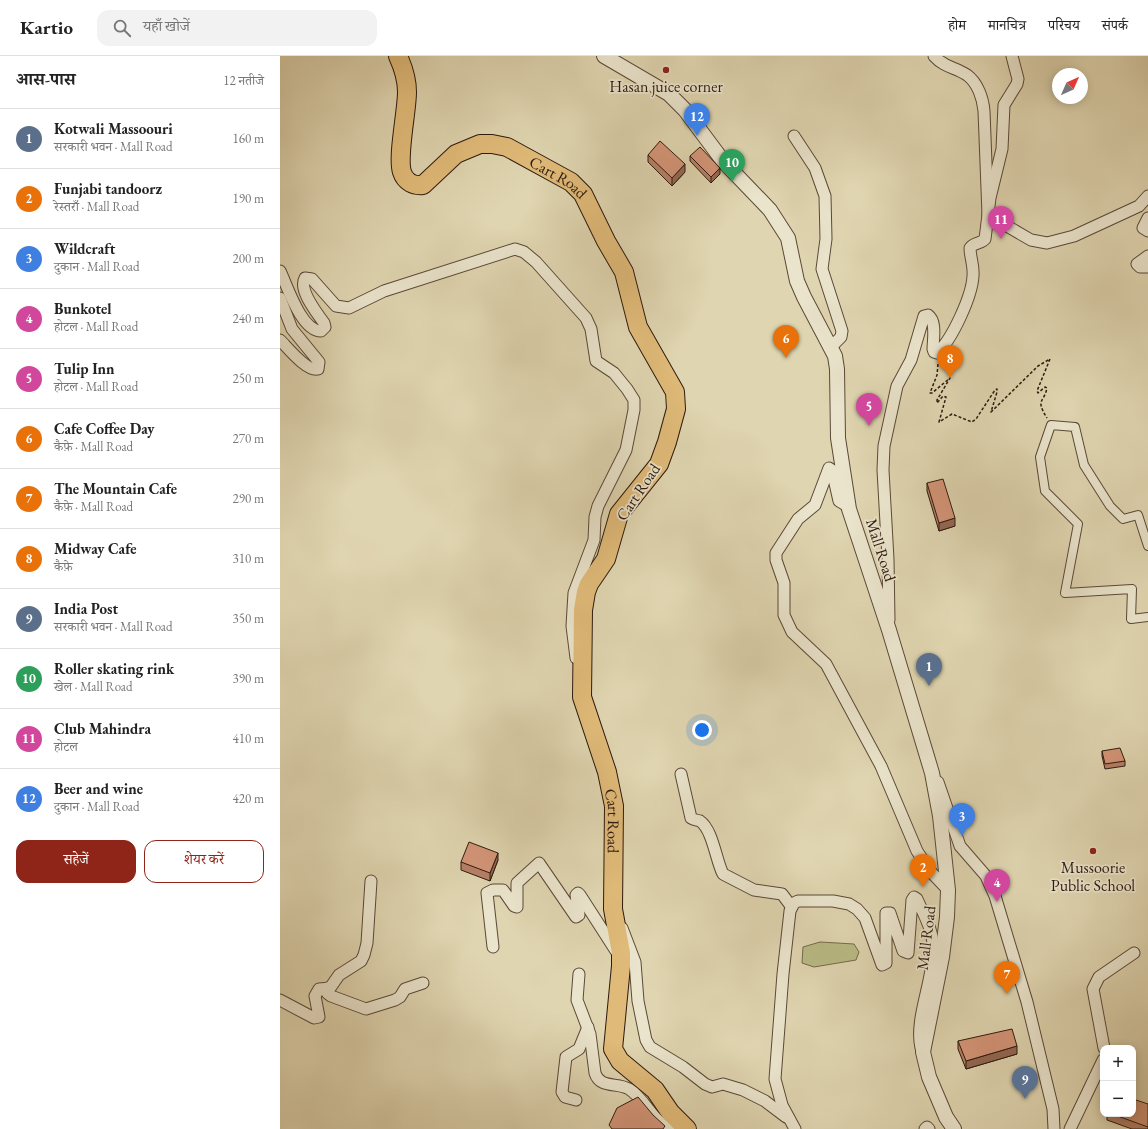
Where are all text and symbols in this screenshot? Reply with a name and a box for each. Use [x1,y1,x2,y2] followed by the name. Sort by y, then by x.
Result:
[97,10,377,46] search box
[20,15,73,40] text: Kartio
[143,16,190,35] text: यहाँ खोजें
[948,16,966,34] text: होम
[988,16,1026,34] text: मानचित्र
[1048,16,1080,34] text: परिचय
[1102,16,1128,34] text: संपर्क
[111,17,133,39] icon: search
[661,65,671,75] marker: Hasan juice corner
[16,68,75,90] text: आस-पास
[1052,68,1088,104] north arrow
[223,72,264,89] text: 12 नतीजे
[609,76,723,97] place label: Hasan juice corner
[684,103,710,136] pin: 12
[54,119,173,138] text: Kotwali Massoouri
[26,130,32,147] text: 1
[233,130,264,147] text: 160 m
[54,138,173,155] text: सरकारी भवन · Mall Road
[719,149,745,182] pin: 10
[526,151,593,204] street label: Cart Road
[54,179,162,198] text: Funjabi tandoorz
[26,190,32,207] text: 2
[233,190,264,207] text: 190 m
[54,198,139,215] text: रेस्तराँ · Mall Road
[988,206,1014,239] pin: 11
[54,239,115,258] text: Wildcraft
[26,250,32,267] text: 3
[233,250,264,267] text: 200 m
[54,258,140,275] text: दुकान · Mall Road
[54,299,112,318] text: Bunkotel
[26,310,32,327] text: 4
[233,310,264,327] text: 240 m
[54,318,138,335] text: होटल · Mall Road
[773,325,799,358] pin: 6
[937,345,963,378] pin: 8
[54,359,115,378] text: Tulip Inn
[26,370,32,387] text: 5
[233,370,264,387] text: 250 m
[54,378,138,395] text: होटल · Mall Road
[856,393,882,426] pin: 5
[54,419,155,438] text: Cafe Coffee Day
[26,430,32,447] text: 6
[233,430,264,447] text: 270 m
[54,438,133,455] text: कैफ़े · Mall Road
[611,459,665,525] street label: Cart Road
[54,479,177,498] text: The Mountain Cafe
[26,490,32,507] text: 7
[233,490,264,507] text: 290 m
[54,498,133,515] text: कैफ़े · Mall Road
[861,516,901,585] street label: Mall Road
[54,539,136,558] text: Midway Cafe
[26,550,32,567] text: 8
[233,550,264,567] text: 310 m
[54,558,73,575] text: कैफ़े
[54,599,118,618] text: India Post
[26,610,32,627] text: 9
[233,610,264,627] text: 350 m
[54,618,173,635] text: सरकारी भवन · Mall Road
[916,653,942,686] pin: 1
[54,659,174,678] text: Roller skating rink
[22,670,36,687] text: 10
[233,670,264,687] text: 390 m
[54,678,133,695] text: खेल · Mall Road
[54,719,151,738] text: Club Mahindra
[692,720,712,740] your location
[22,730,36,747] text: 11
[233,730,264,747] text: 410 m
[54,738,78,755] text: होटल
[54,779,143,798] text: Beer and wine
[600,787,624,854] street label: Cart Road
[22,790,36,807] text: 12
[233,790,264,807] text: 420 m
[54,798,140,815] text: दुकान · Mall Road
[949,803,975,836] pin: 3
[16,840,136,883] button: सहेजें
[144,840,264,883] button: शेयर करें
[1088,846,1098,856] marker: Mussoorie Public School
[910,854,936,887] pin: 2
[1051,857,1135,896] place label: Mussoorie Public School
[984,869,1010,902] pin: 4
[912,904,940,971] street label: Mall Road
[994,961,1020,994] pin: 7
[1100,1045,1136,1117] map controls
[1100,1045,1136,1081] button: +
[1012,1066,1038,1099] pin: 9
[1100,1081,1136,1117] button: −

